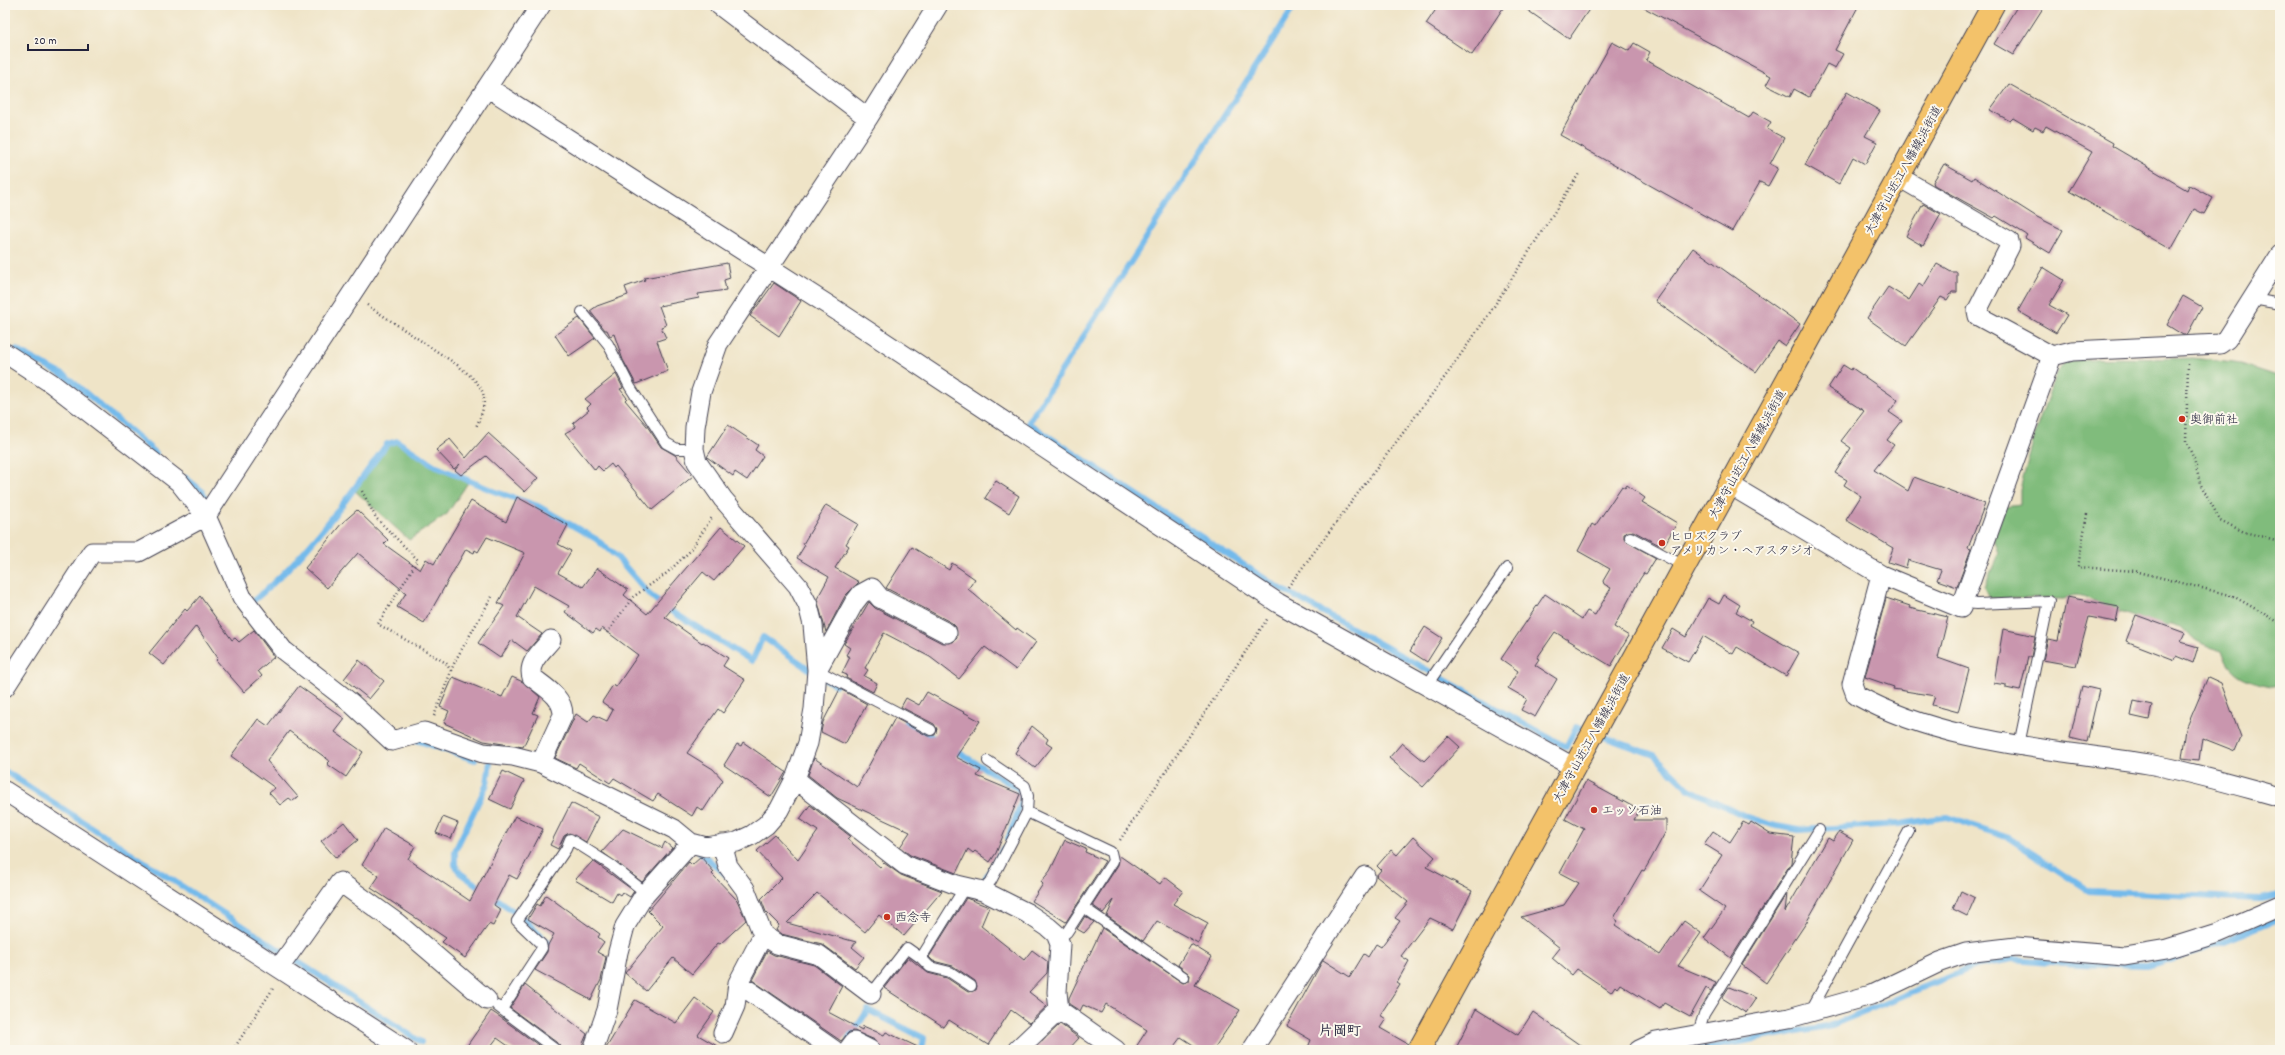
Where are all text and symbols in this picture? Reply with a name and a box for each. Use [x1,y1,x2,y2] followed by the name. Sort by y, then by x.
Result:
[28,26,88,52] scale bar
[34,33,57,50] text: 20 m
[1862,103,1947,239] street label: 大津守山近江八幡線;浜街道
[1706,387,1791,523] street label: 大津守山近江八幡線;浜街道
[2190,412,2238,429] place label: 奥御前社
[2177,414,2187,424] marker: 奥御前社
[1670,529,1814,560] place label: ヒロズクラブ アメリカン・ヘアスタジオ
[1657,538,1667,548] marker: ヒロズクラブ アメリカン・ヘアスタジオ
[1550,671,1635,807] street label: 大津守山近江八幡線;浜街道
[1602,803,1662,820] place label: エッソ石油
[1589,805,1599,815] marker: エッソ石油
[895,910,931,927] place label: 西念寺
[882,912,892,922] marker: 西念寺
[1319,1022,1361,1042] district label: 片岡町

